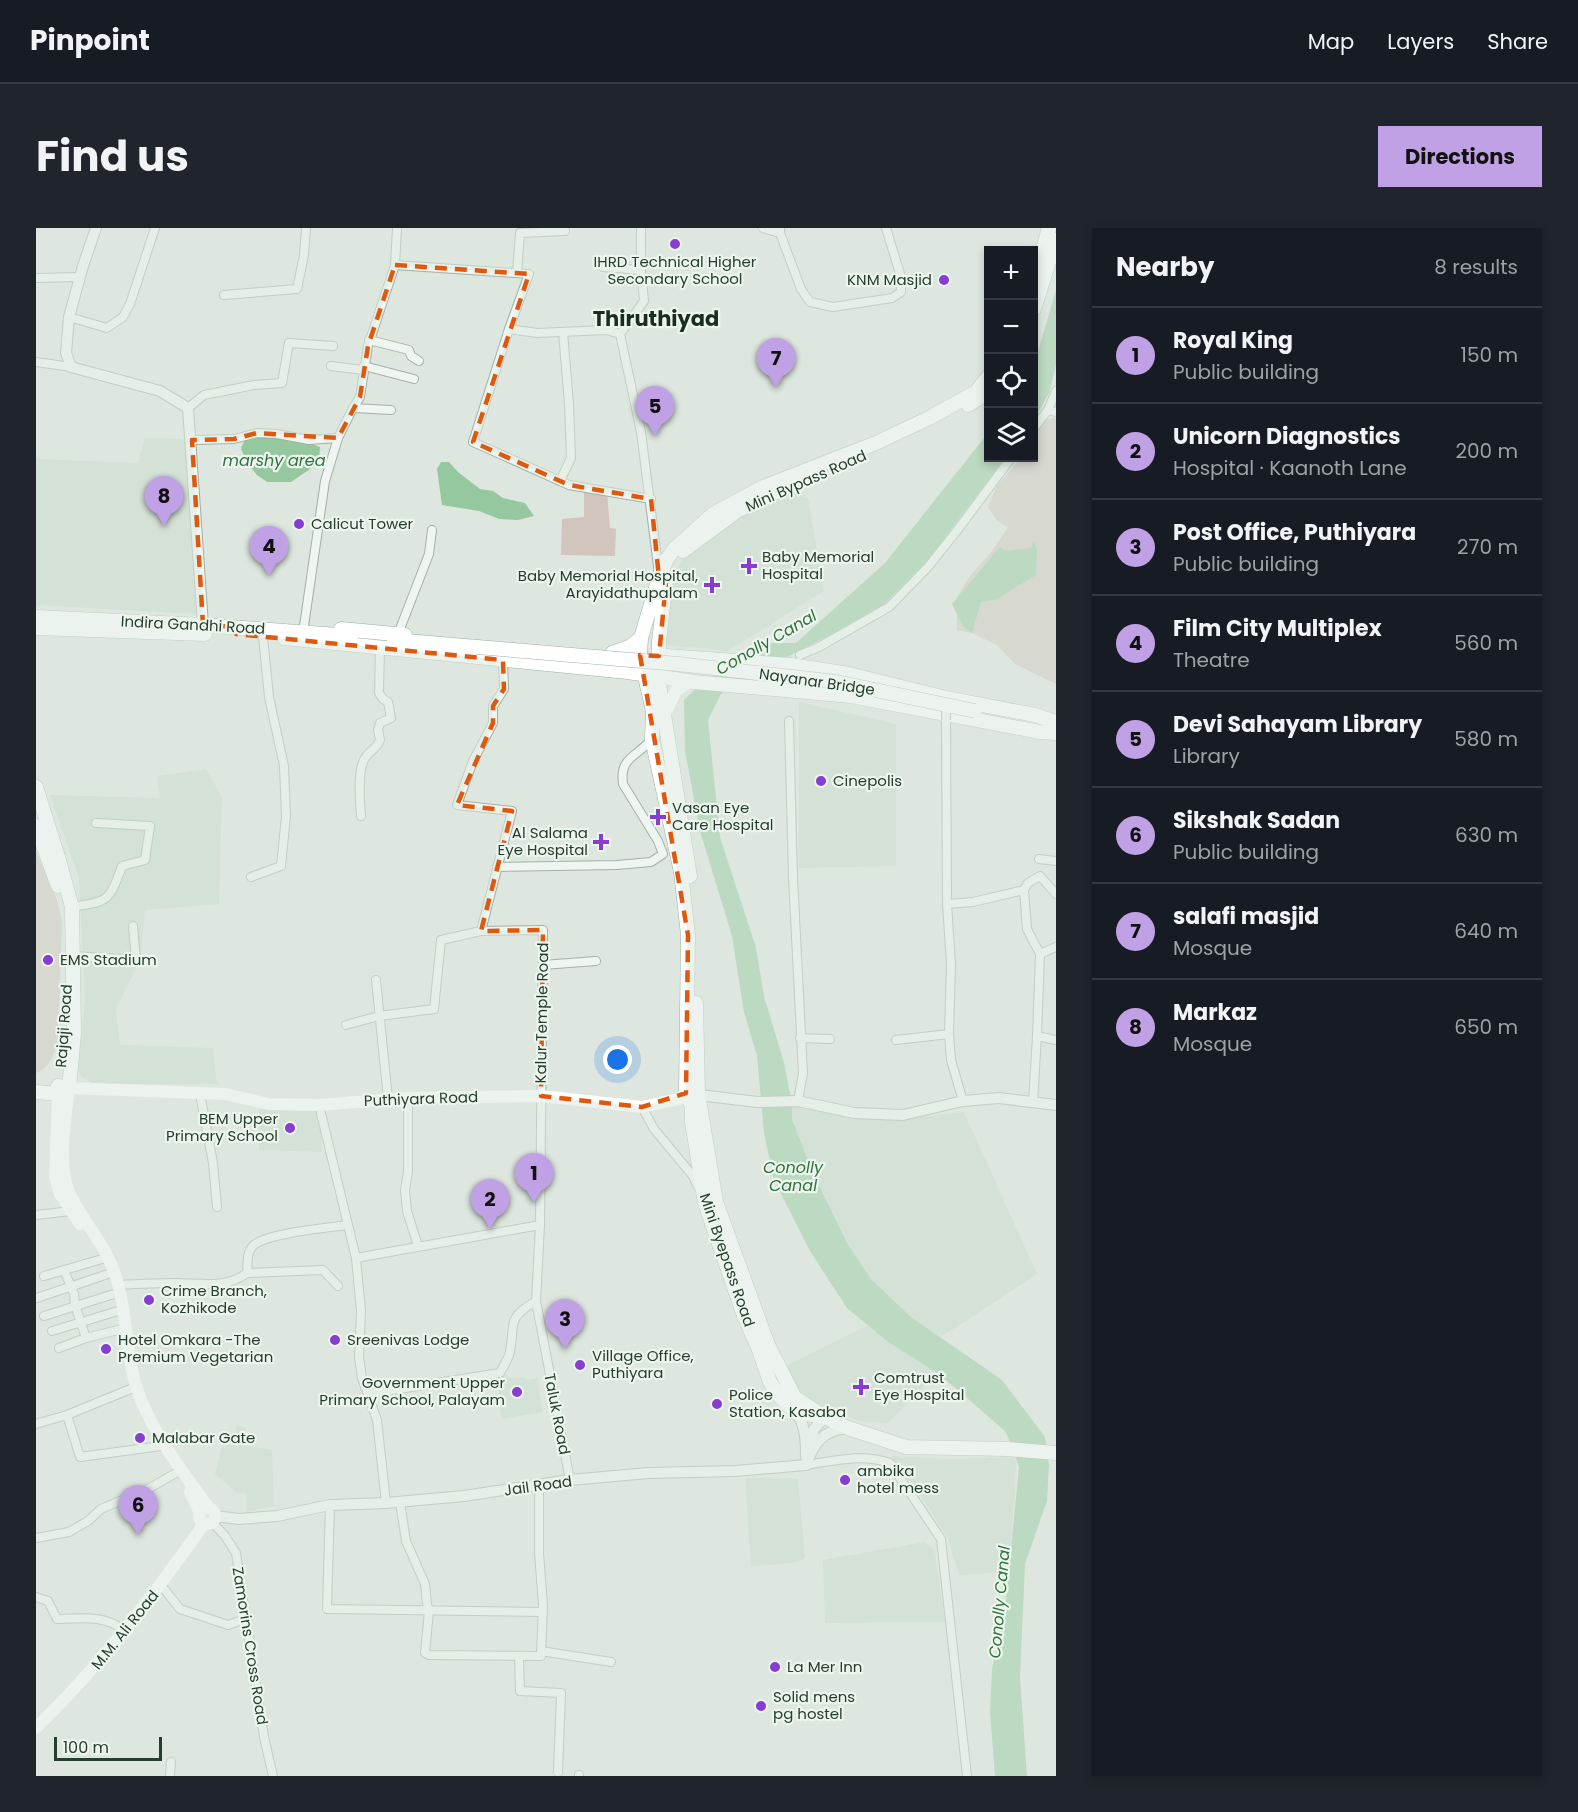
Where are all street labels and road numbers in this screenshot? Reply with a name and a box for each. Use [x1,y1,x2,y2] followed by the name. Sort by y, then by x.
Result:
[742,444,870,517] street label: Mini Bypass Road
[120,610,266,639] street label: Indira Gandhi Road
[758,663,876,700] street label: Nayanar Bridge
[530,942,553,1084] street label: Kalur Temple Road
[50,984,77,1068] street label: Rajaji Road
[363,1086,479,1111] street label: Puthiyara Road
[695,1190,760,1329] street label: Mini Byepass Road
[539,1372,576,1456] street label: Taluk Road
[503,1470,573,1501] street label: Jail Road
[228,1566,273,1726] street label: Zamorins Cross Road
[86,1586,163,1674] street label: M.M. Ali Road

